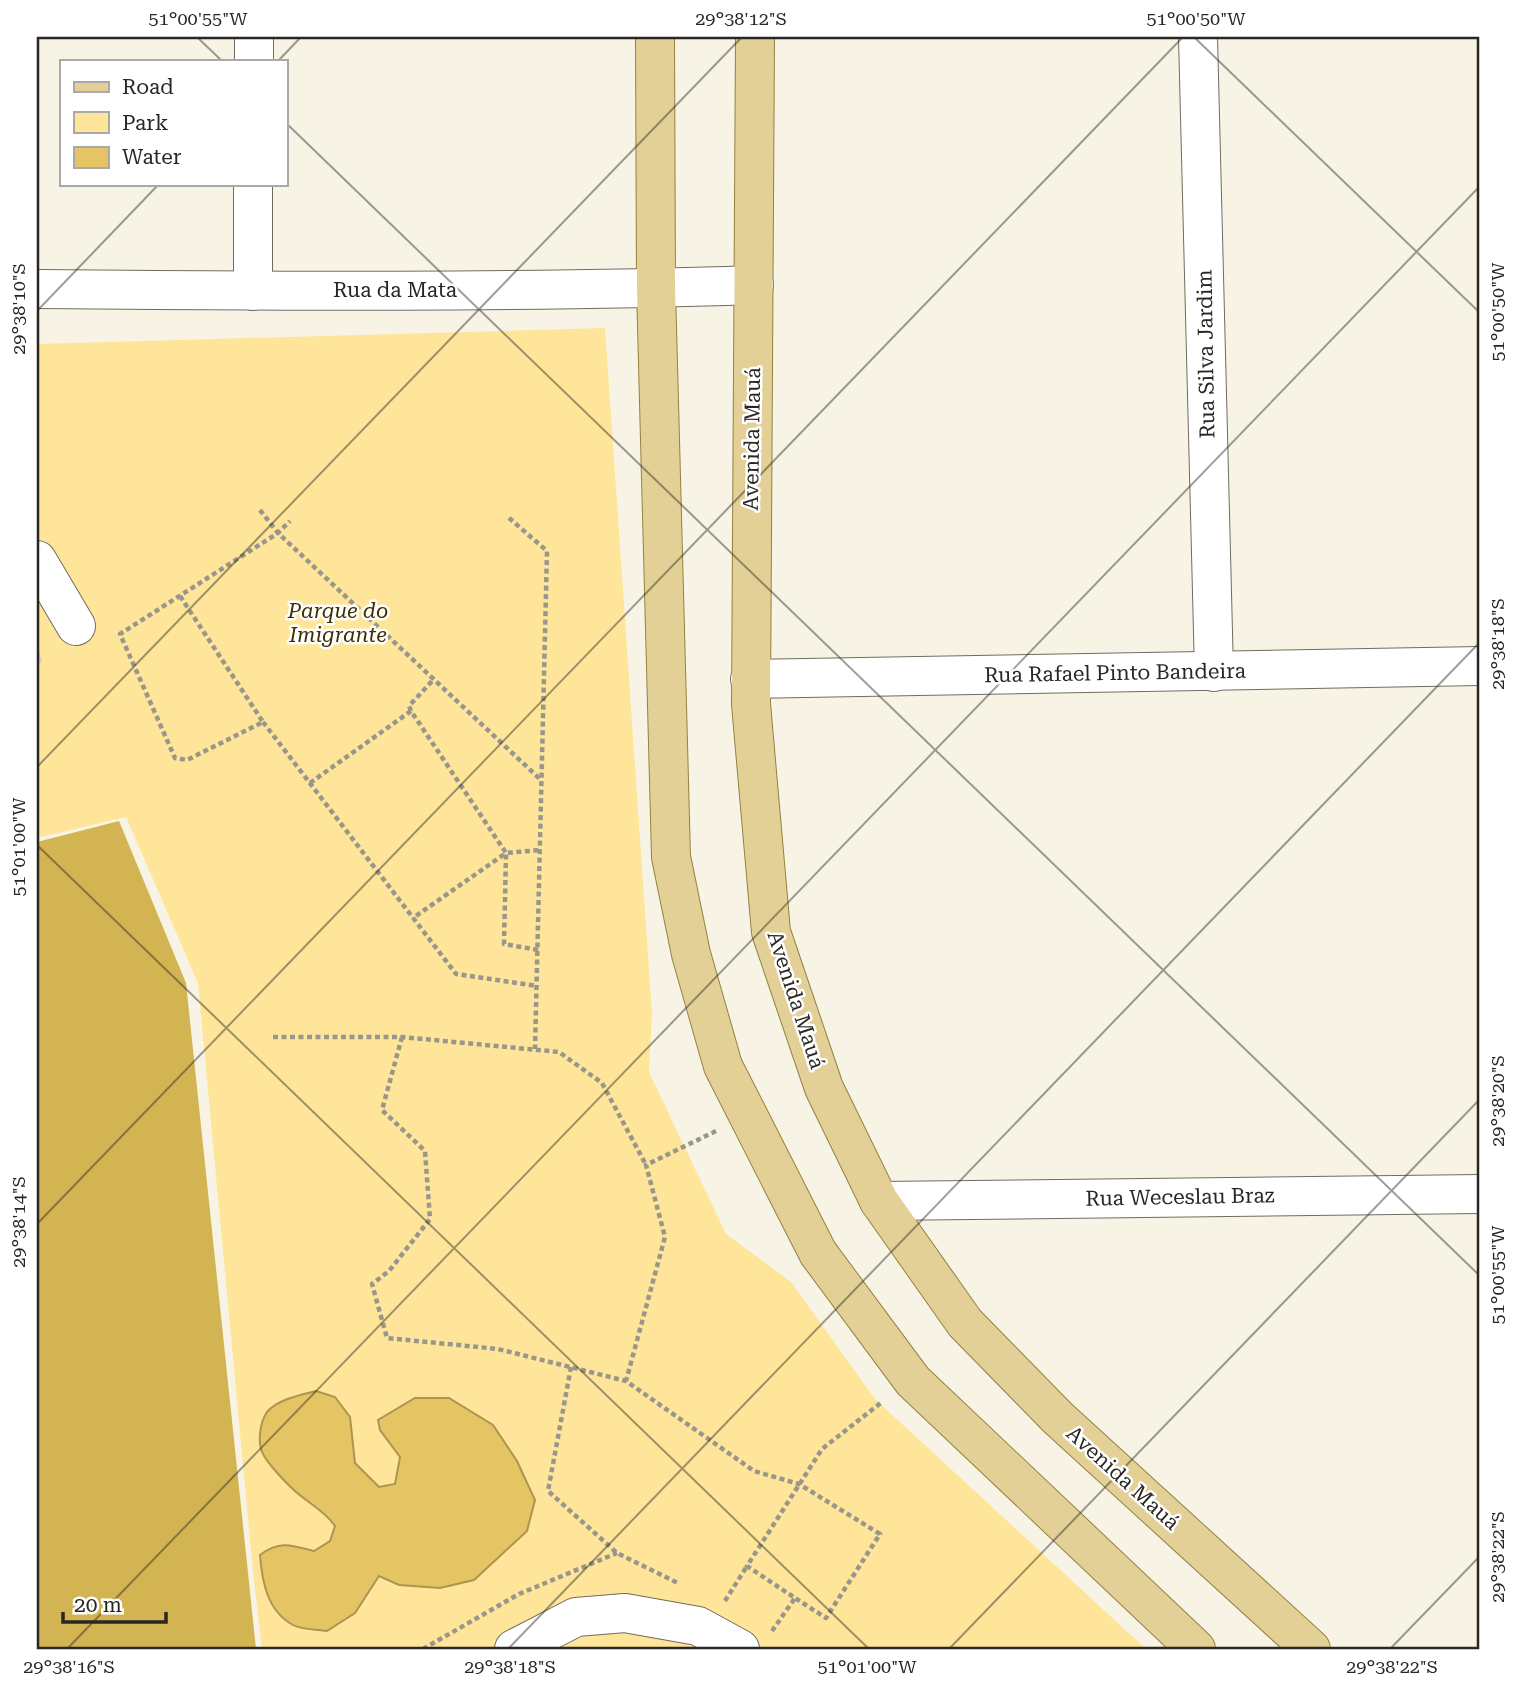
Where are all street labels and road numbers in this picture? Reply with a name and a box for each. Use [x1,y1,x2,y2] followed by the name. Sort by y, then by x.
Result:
[1193,269,1219,439] street label: Rua Silva Jardim
[333,278,458,302] street label: Rua da Mata
[739,367,765,511] street label: Avenida Mauá
[984,659,1247,687] street label: Rua Rafael Pinto Bandeira
[762,928,830,1072] street label: Avenida Mauá
[1085,1183,1275,1211] street label: Rua Weceslau Braz
[1062,1421,1185,1535] street label: Avenida Mauá

